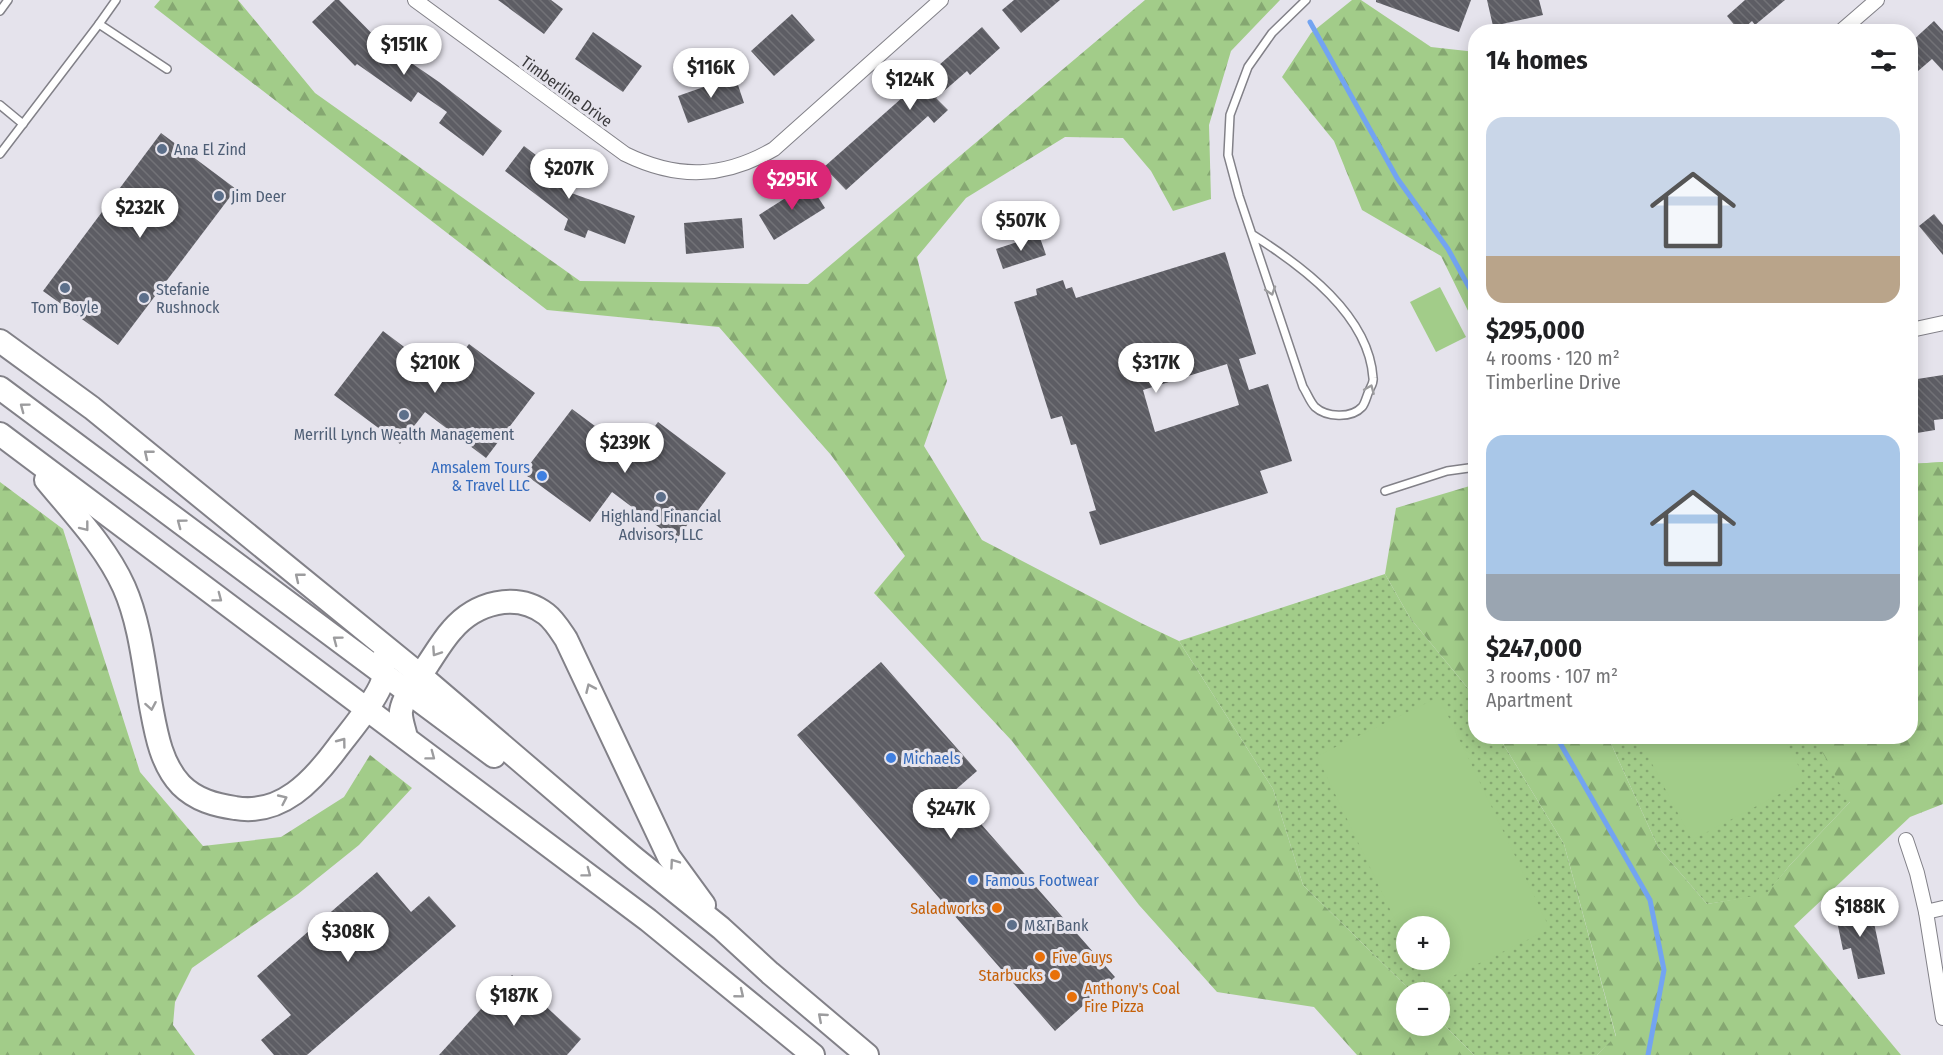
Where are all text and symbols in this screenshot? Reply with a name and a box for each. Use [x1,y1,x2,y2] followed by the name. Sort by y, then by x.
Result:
[362,25,446,76] pin: $151K
[381,32,427,56] text: $151K
[1867,44,1900,77] icon: filters
[1486,45,1588,76] text: 14 homes
[669,48,753,99] pin: $116K
[517,52,616,131] street label: Timberline Drive
[687,55,735,79] text: $116K
[868,60,952,111] pin: $124K
[886,67,934,91] text: $124K
[174,140,246,159] place label: Ana El Zind
[155,142,169,156] marker: Ana El Zind
[527,149,611,200] pin: $207K
[544,156,594,180] text: $207K
[1639,156,1747,264] icon: home
[750,160,834,211] pin: $295K
[767,167,817,191] text: $295K
[231,187,287,206] place label: Jim Deer
[98,188,182,239] pin: $232K
[212,189,226,203] marker: Jim Deer
[115,195,165,219] text: $232K
[979,201,1063,252] pin: $507K
[996,208,1046,232] text: $507K
[156,280,220,317] place label: Stefanie Rushnock
[58,281,72,295] marker: Tom Boyle
[1264,285,1276,296] one-way arrow
[137,291,151,305] marker: Stefanie Rushnock
[31,298,99,317] place label: Tom Boyle
[1486,315,1585,346] text: $295,000
[393,343,477,394] pin: $210K
[1114,343,1198,394] pin: $317K
[1486,346,1620,370] text: 4 rooms · 120 m²
[410,350,460,374] text: $210K
[1132,350,1180,374] text: $317K
[1486,370,1621,394] text: Timberline Drive
[1363,385,1375,396] one-way arrow
[20,403,31,414] one-way arrow
[397,408,411,422] marker: Merrill Lynch Wealth Management
[583,423,667,474] pin: $239K
[294,425,515,444] place label: Merrill Lynch Wealth Management
[600,430,650,454] text: $239K
[144,450,155,461] one-way arrow
[431,458,530,495] place label: Amsalem Tours & Travel LLC
[535,469,549,483] marker: Amsalem Tours & Travel LLC
[1639,474,1747,582] icon: home
[654,490,668,504] marker: Highland Financial Advisors, LLC
[601,507,721,544] place label: Highland Financial Advisors, LLC
[77,520,88,531] one-way arrow
[176,520,187,531] one-way arrow
[295,573,306,584] one-way arrow
[212,591,223,602] one-way arrow
[1486,633,1582,664] text: $247,000
[333,636,344,647] one-way arrow
[432,645,443,656] one-way arrow
[1486,664,1618,688] text: 3 rooms · 107 m²
[586,683,598,694] one-way arrow
[1486,688,1573,712] text: Apartment
[144,701,157,711] one-way arrow
[335,738,346,749] one-way arrow
[424,749,435,760] one-way arrow
[903,749,961,768] place label: Michaels
[884,751,898,765] marker: Michaels
[909,789,993,840] pin: $247K
[277,795,288,807] one-way arrow
[927,796,975,820] text: $247K
[670,859,681,870] one-way arrow
[580,866,591,877] one-way arrow
[985,871,1099,890] place label: Famous Footwear
[966,873,980,887] marker: Famous Footwear
[1818,887,1902,938] pin: $188K
[1835,894,1885,918] text: $188K
[910,899,985,918] place label: Saladworks
[990,901,1004,915] marker: Saladworks
[306,912,390,963] pin: $308K
[1024,916,1089,935] place label: M&T Bank
[1396,916,1450,1036] map controls
[1396,916,1450,970] button: +
[1005,918,1019,932] marker: M&T Bank
[322,919,374,943] text: $308K
[1052,948,1113,967] place label: Five Guys
[1033,950,1047,964] marker: Five Guys
[979,966,1043,985] place label: Starbucks
[1048,968,1062,982] marker: Starbucks
[472,976,556,1027] pin: $187K
[1084,979,1180,1016] place label: Anthony's Coal Fire Pizza
[1396,982,1450,1036] button: −
[490,983,538,1007] text: $187K
[733,986,744,997] one-way arrow
[1065,990,1079,1004] marker: Anthony's Coal Fire Pizza
[818,1013,829,1024] one-way arrow

